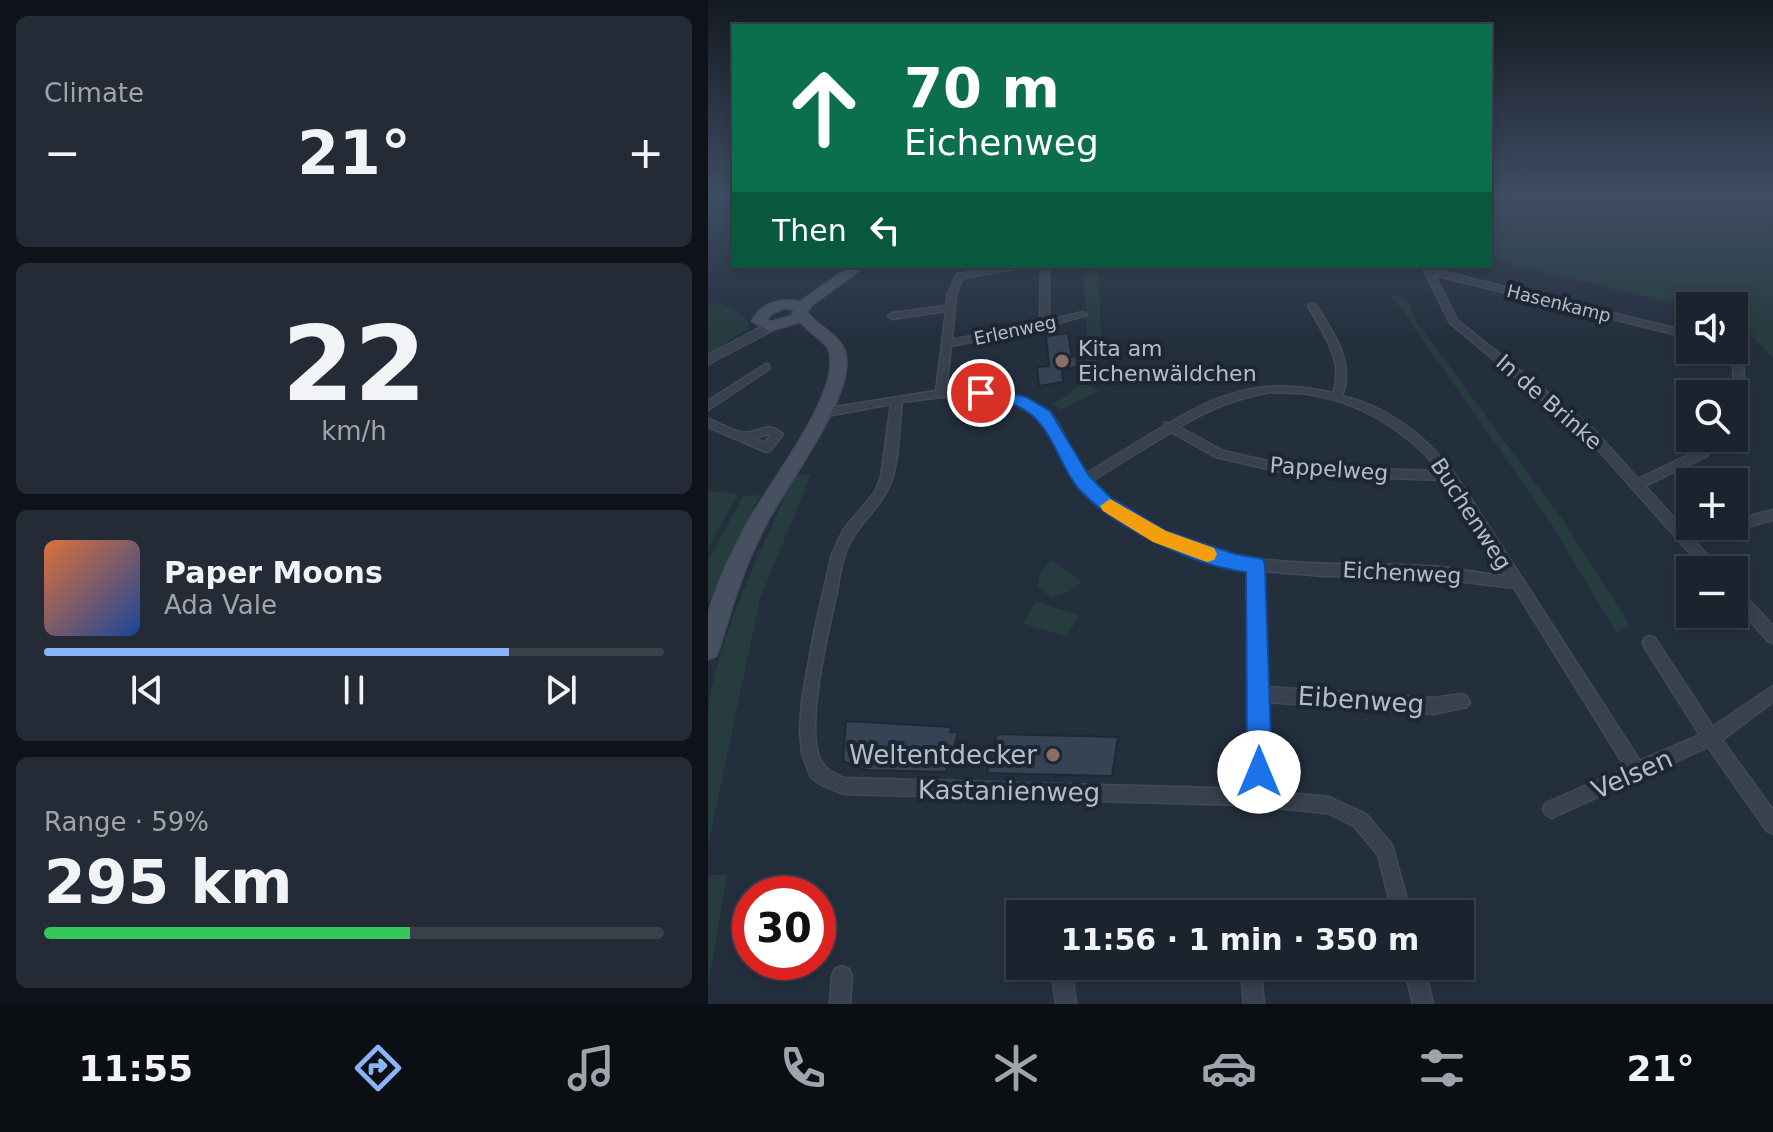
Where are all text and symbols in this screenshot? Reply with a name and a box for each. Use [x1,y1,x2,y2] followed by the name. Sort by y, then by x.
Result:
[904,55,1060,120] text: 70 m
[772,56,876,160] icon: ahead
[44,78,144,108] text: Climate
[297,118,411,188] text: 21°
[904,122,1099,163] text: Eichenweg
[44,127,81,178] text: −
[627,127,664,178] text: +
[863,208,907,252] icon: left
[772,213,847,248] text: Then
[1505,280,1613,326] street label: Hasenkamp
[1676,292,1748,628] map controls
[1676,292,1748,364] button: sound
[282,303,426,425] text: 22
[972,311,1058,349] street label: Erlenweg
[1078,336,1257,386] place label: Kita am Eichenwäldchen
[1491,349,1607,455] street label: In de Brinke
[1053,352,1071,370] marker: Kita am Eichenwäldchen
[947,359,1015,427] pin
[959,371,1003,415] icon: arrive
[1676,380,1748,452] button: search
[321,416,387,446] text: km/h
[1269,452,1389,486] street label: Pappelweg
[1426,453,1516,575] street label: Buchenweg
[1676,468,1748,540] button: +
[164,555,383,590] text: Paper Moons
[1676,556,1748,628] button: −
[1342,557,1462,589] street label: Eichenweg
[164,590,277,620] text: Ada Vale
[125,668,169,712] icon: previous
[332,668,376,712] icon: pause
[539,668,583,712] icon: next
[1297,681,1425,719] street label: Eibenweg
[1217,730,1301,814] position arrow
[849,740,1037,770] place label: Weltentdecker
[1587,743,1677,805] street label: Velsen
[1044,746,1062,764] marker: Weltentdecker
[918,774,1100,808] street label: Kastanienweg
[44,807,209,837] text: Range · 59%
[44,847,293,917] text: 295 km
[732,876,836,980] speed limit sign: 30
[1061,922,1419,957] text: 11:56 · 1 min · 350 m
[350,1040,406,1096] icon: directions
[563,1040,619,1096] icon: music
[775,1040,831,1096] icon: phone
[988,1040,1044,1096] icon: climate
[1201,1040,1257,1096] icon: car
[1414,1040,1470,1096] icon: filters
[78,1048,193,1089] text: 11:55
[1626,1048,1695,1089] text: 21°

